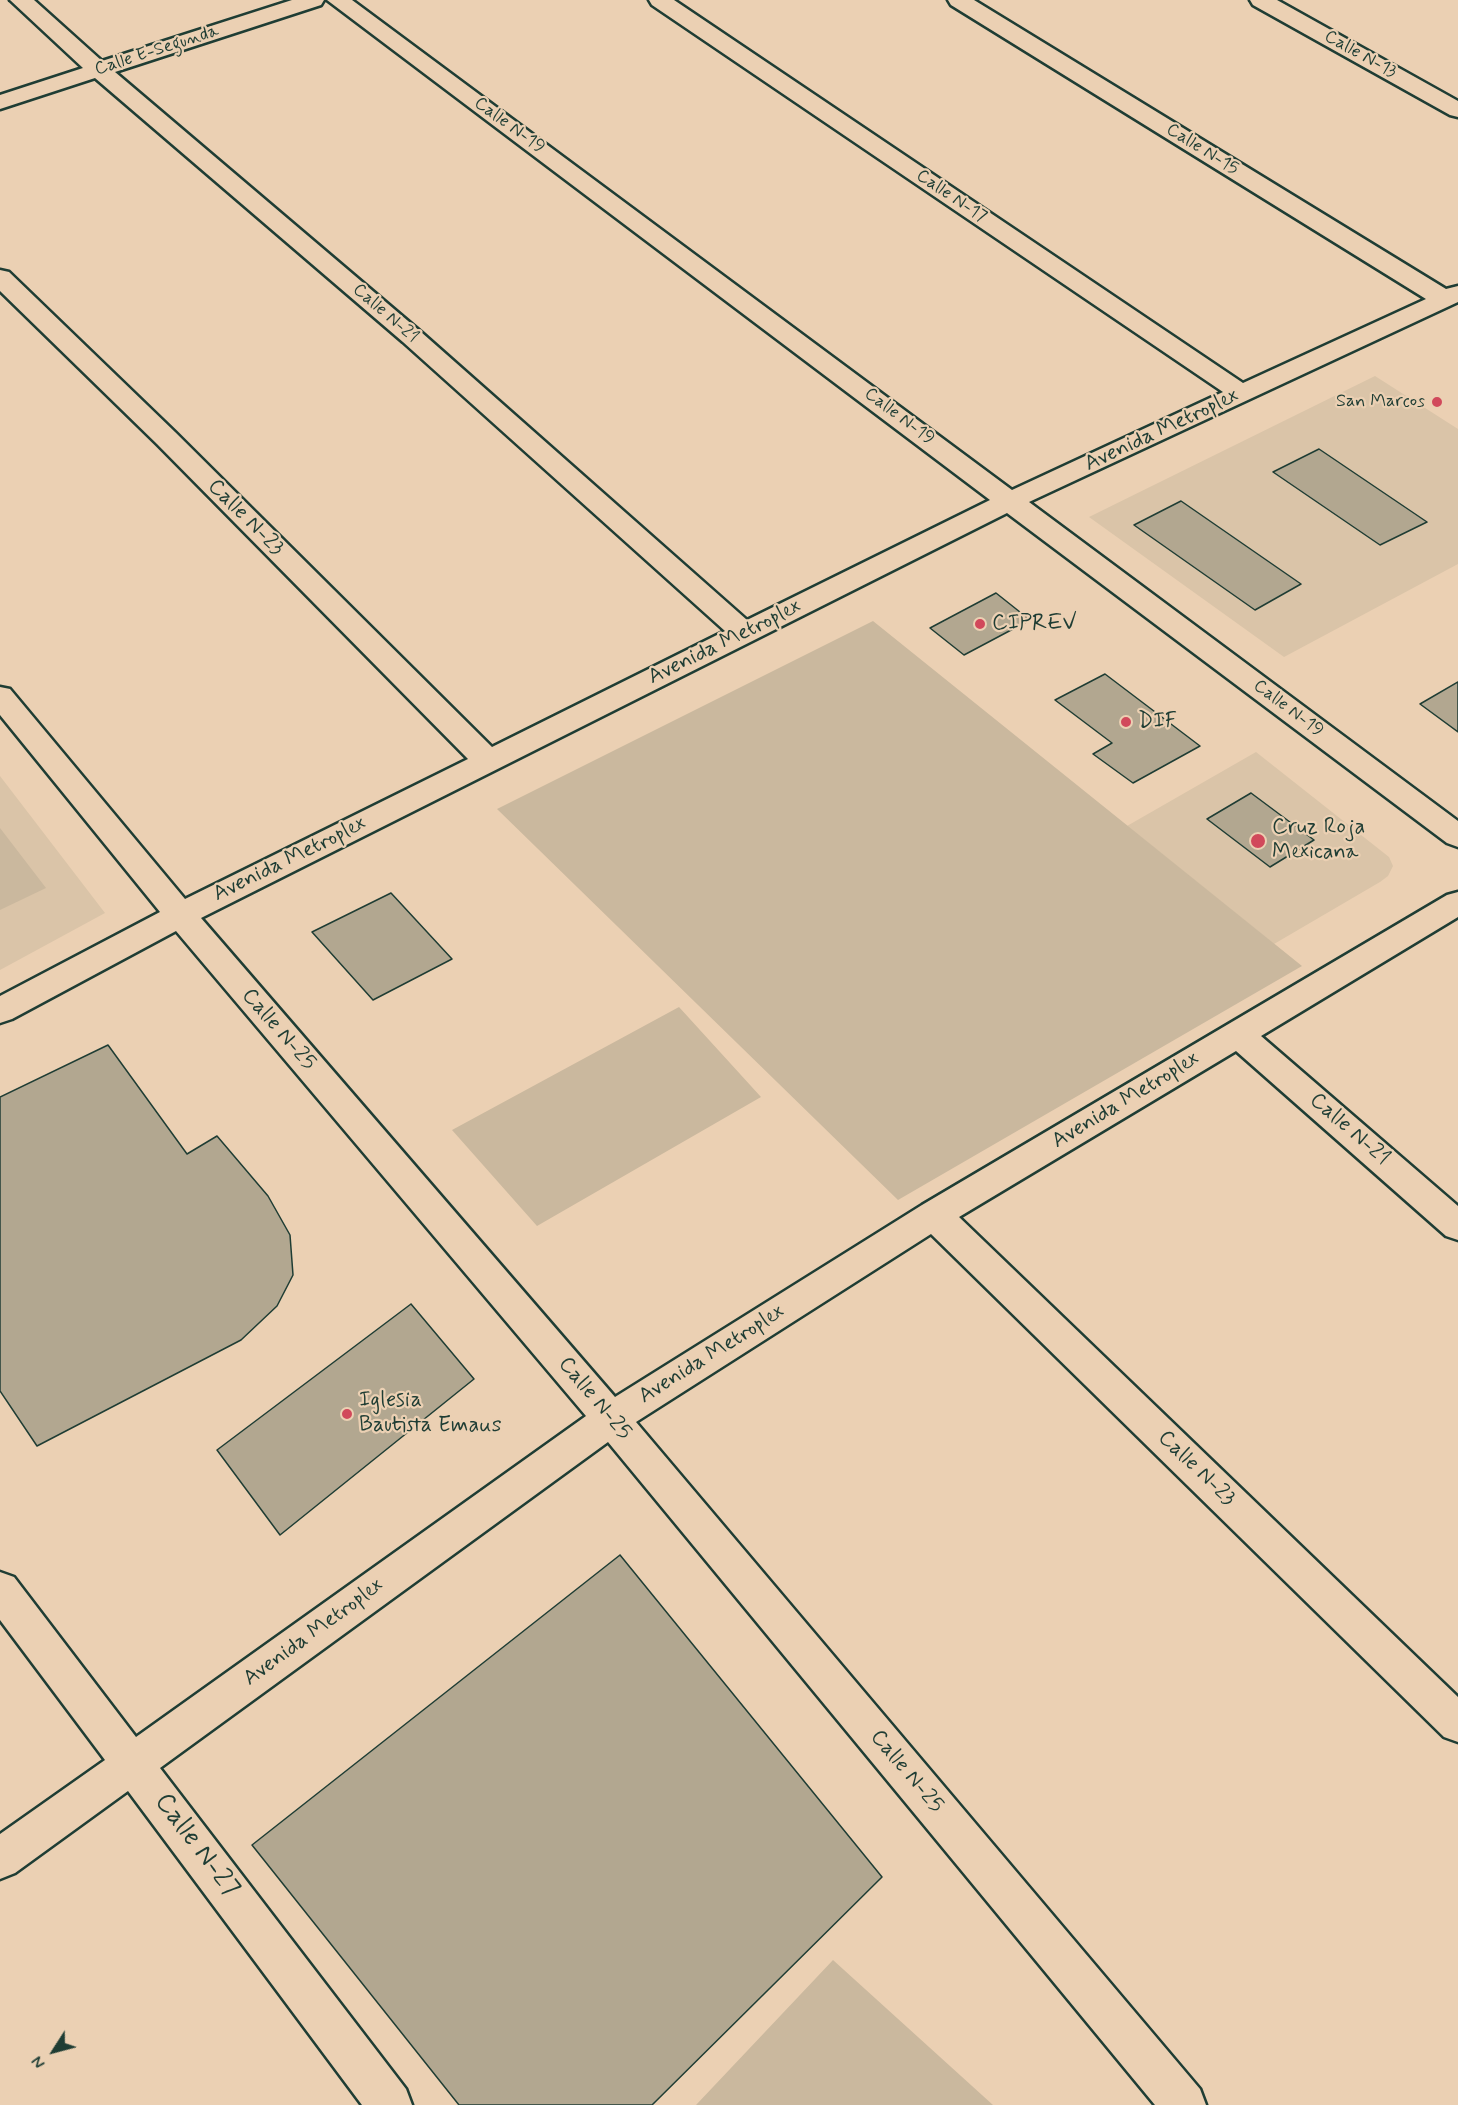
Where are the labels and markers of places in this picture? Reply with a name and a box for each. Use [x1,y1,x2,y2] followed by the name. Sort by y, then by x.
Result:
[1336,391,1425,413] place label: San Marcos
[1430,395,1444,409] marker: San Marcos
[992,611,1077,637] place label: CIPREV
[973,617,987,631] marker: CIPREV
[1138,709,1177,735] place label: DIF
[1119,715,1133,729] marker: DIF
[1272,815,1365,866] place label: Cruz Roja Mexicana
[1249,832,1267,850] marker: Cruz Roja Mexicana
[359,1388,501,1440] place label: Iglesia Bautista Emaus
[340,1407,354,1421] marker: Iglesia Bautista Emaus

